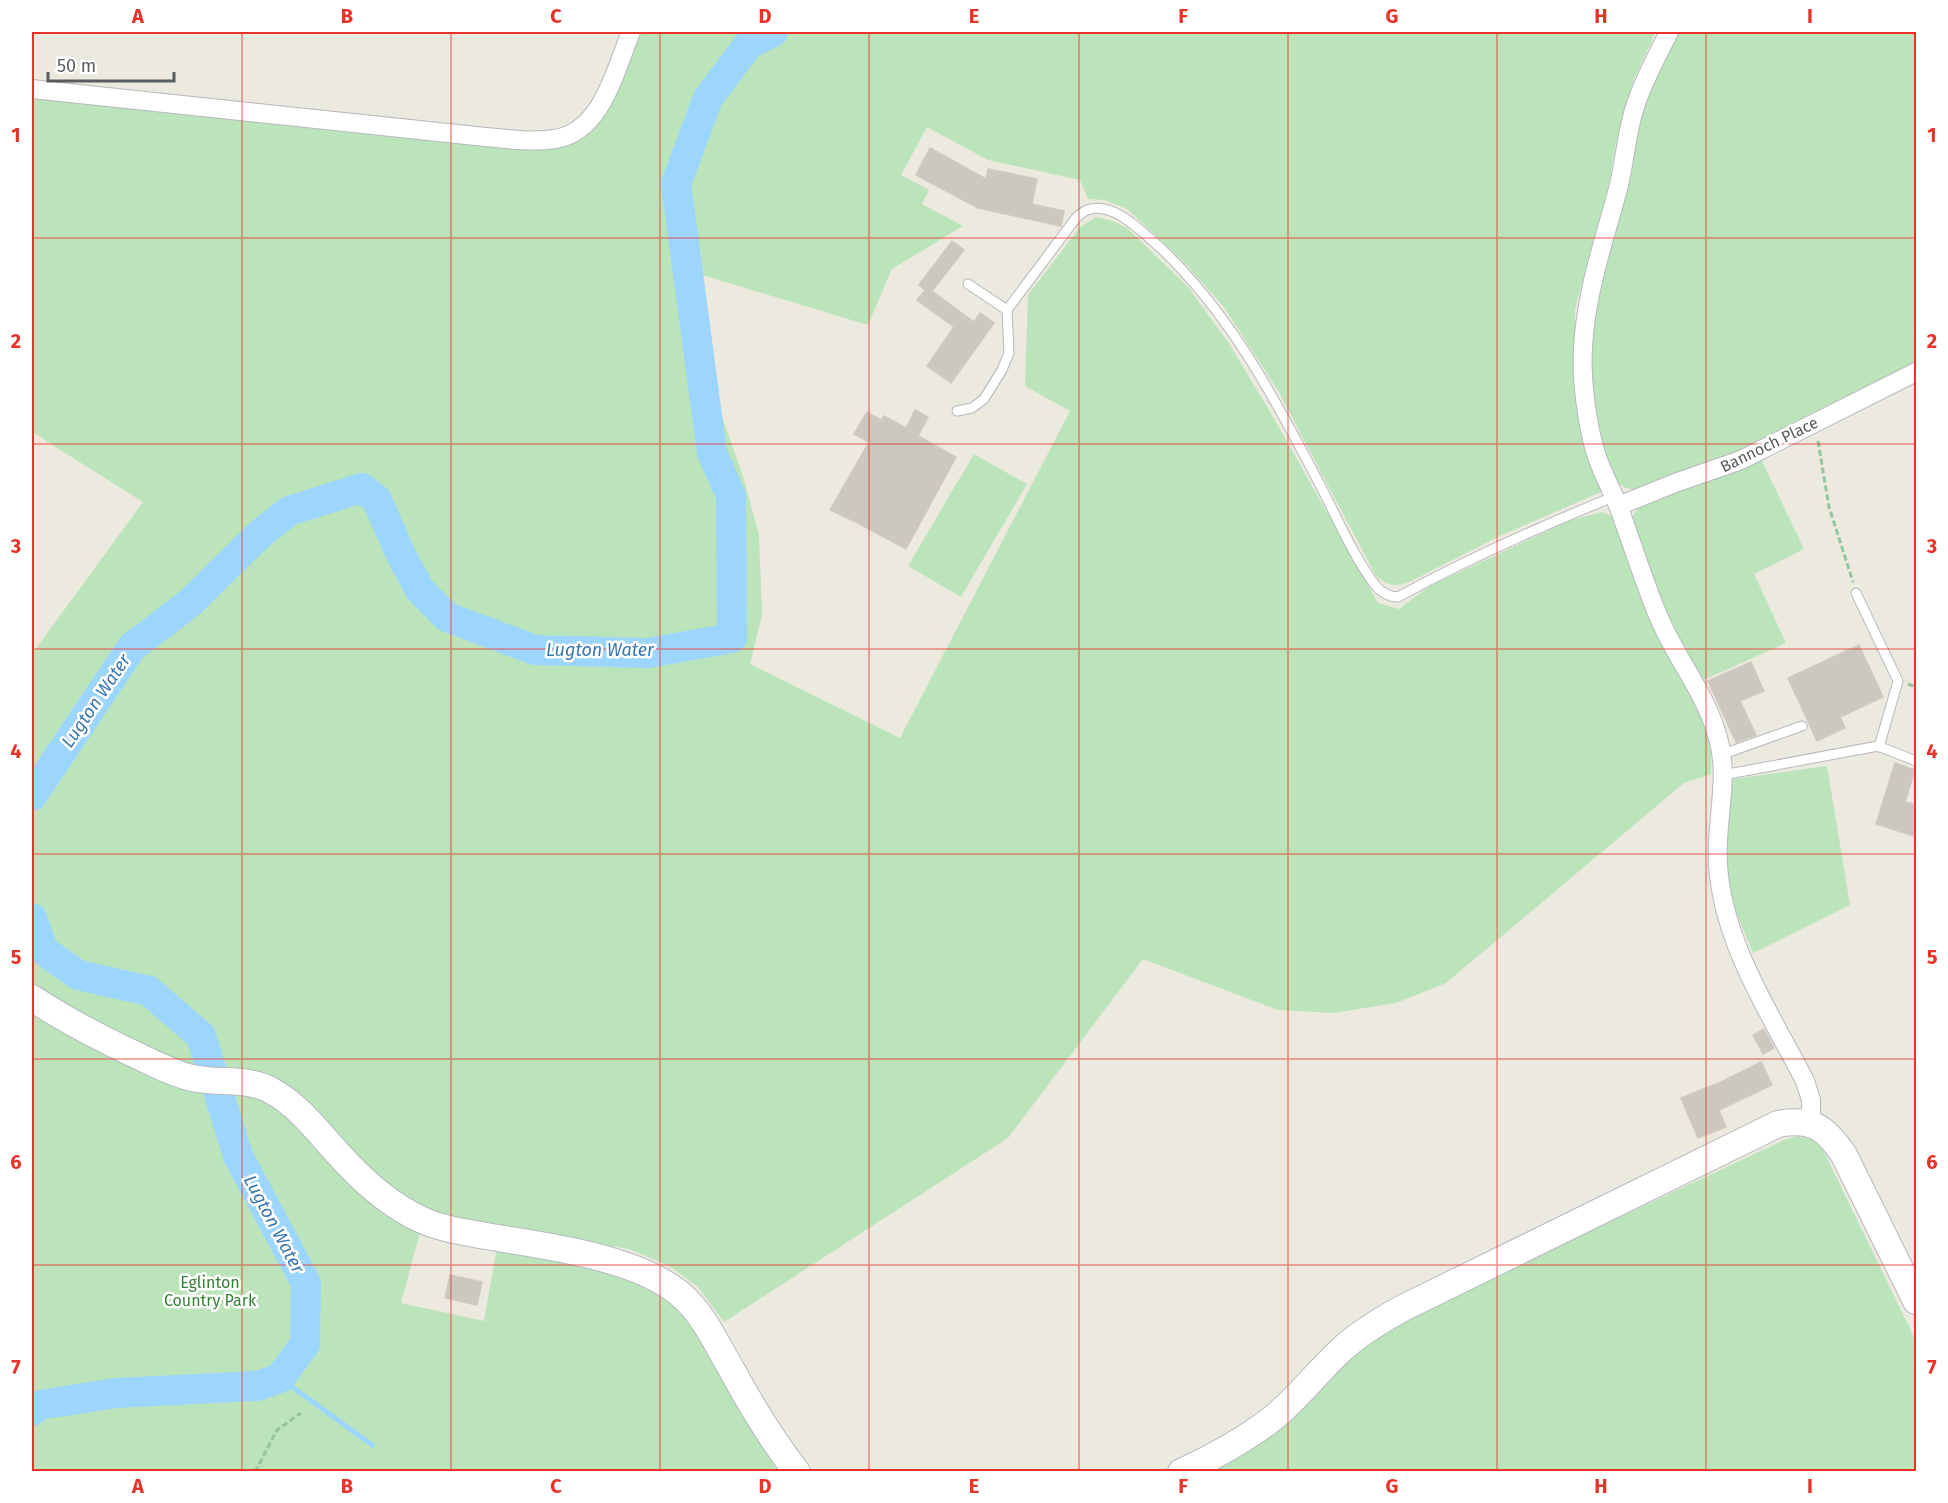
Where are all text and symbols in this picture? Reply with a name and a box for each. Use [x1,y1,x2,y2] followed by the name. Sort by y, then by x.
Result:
[131,4,145,28] text: A
[341,4,353,28] text: B
[550,4,562,28] text: C
[758,4,772,28] text: D
[969,4,979,28] text: E
[1178,4,1188,28] text: F
[1386,4,1398,28] text: G
[1594,4,1608,28] text: H
[1807,4,1813,28] text: I
[48,45,174,83] scale bar
[57,55,96,77] text: 50 m
[11,123,21,147] text: 1
[1927,123,1937,147] text: 1
[11,329,21,353] text: 2
[1927,329,1937,353] text: 2
[1717,413,1821,476] street label: Bannoch Place
[10,534,21,558] text: 3
[1926,534,1937,558] text: 3
[546,639,655,661] water label: Lugton Water
[57,649,136,752] water label: Lugton Water
[10,739,22,763] text: 4
[1926,739,1938,763] text: 4
[11,945,22,969] text: 5
[1927,945,1938,969] text: 5
[10,1150,22,1174] text: 6
[1926,1150,1938,1174] text: 6
[239,1171,310,1278] water label: Lugton Water
[164,1273,257,1310] park label: Eglinton Country Park
[11,1355,21,1379] text: 7
[1927,1355,1937,1379] text: 7
[131,1474,145,1498] text: A
[341,1474,353,1498] text: B
[550,1474,562,1498] text: C
[758,1474,772,1498] text: D
[969,1474,979,1498] text: E
[1178,1474,1188,1498] text: F
[1386,1474,1398,1498] text: G
[1594,1474,1608,1498] text: H
[1807,1474,1813,1498] text: I

